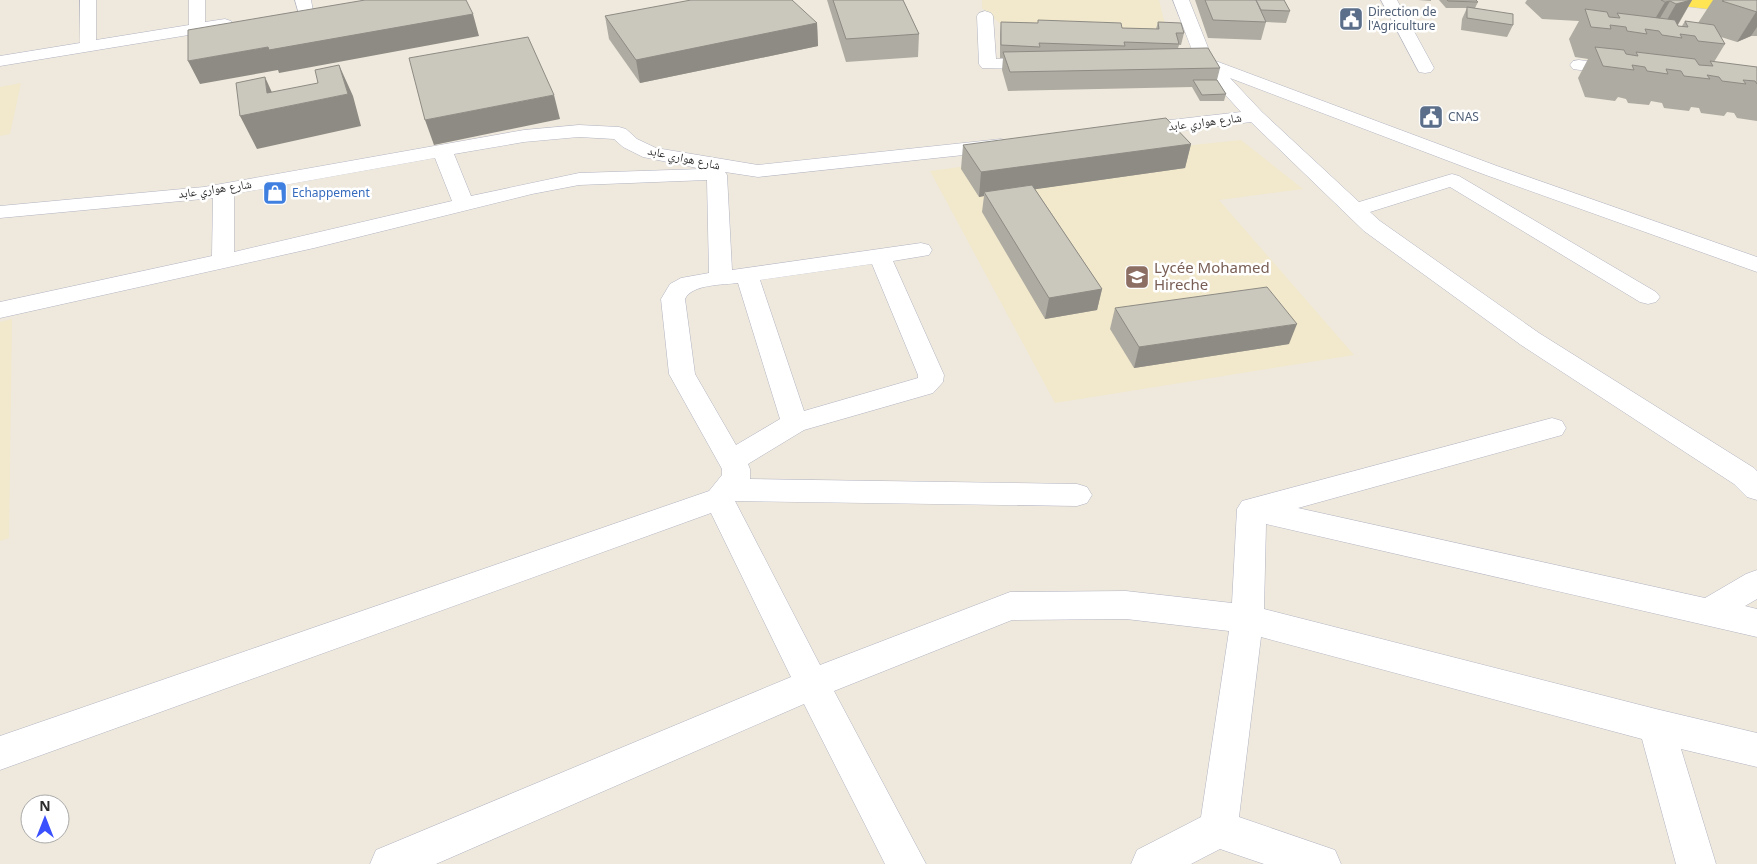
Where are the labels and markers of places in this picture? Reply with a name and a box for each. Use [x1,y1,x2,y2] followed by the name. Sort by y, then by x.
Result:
[1368,3,1437,34] place label: Direction de l'Agriculture
[1338,6,1364,32] public building icon: Direction de l'Agriculture
[1418,104,1444,130] public building icon: CNAS
[1448,108,1479,125] place label: CNAS
[262,180,288,206] shop icon: Echappement
[292,184,371,201] place label: Echappement
[1154,257,1270,294] place label: Lycée Mohamed Hireche
[1124,264,1150,290] school or university icon: Lycée Mohamed Hireche

